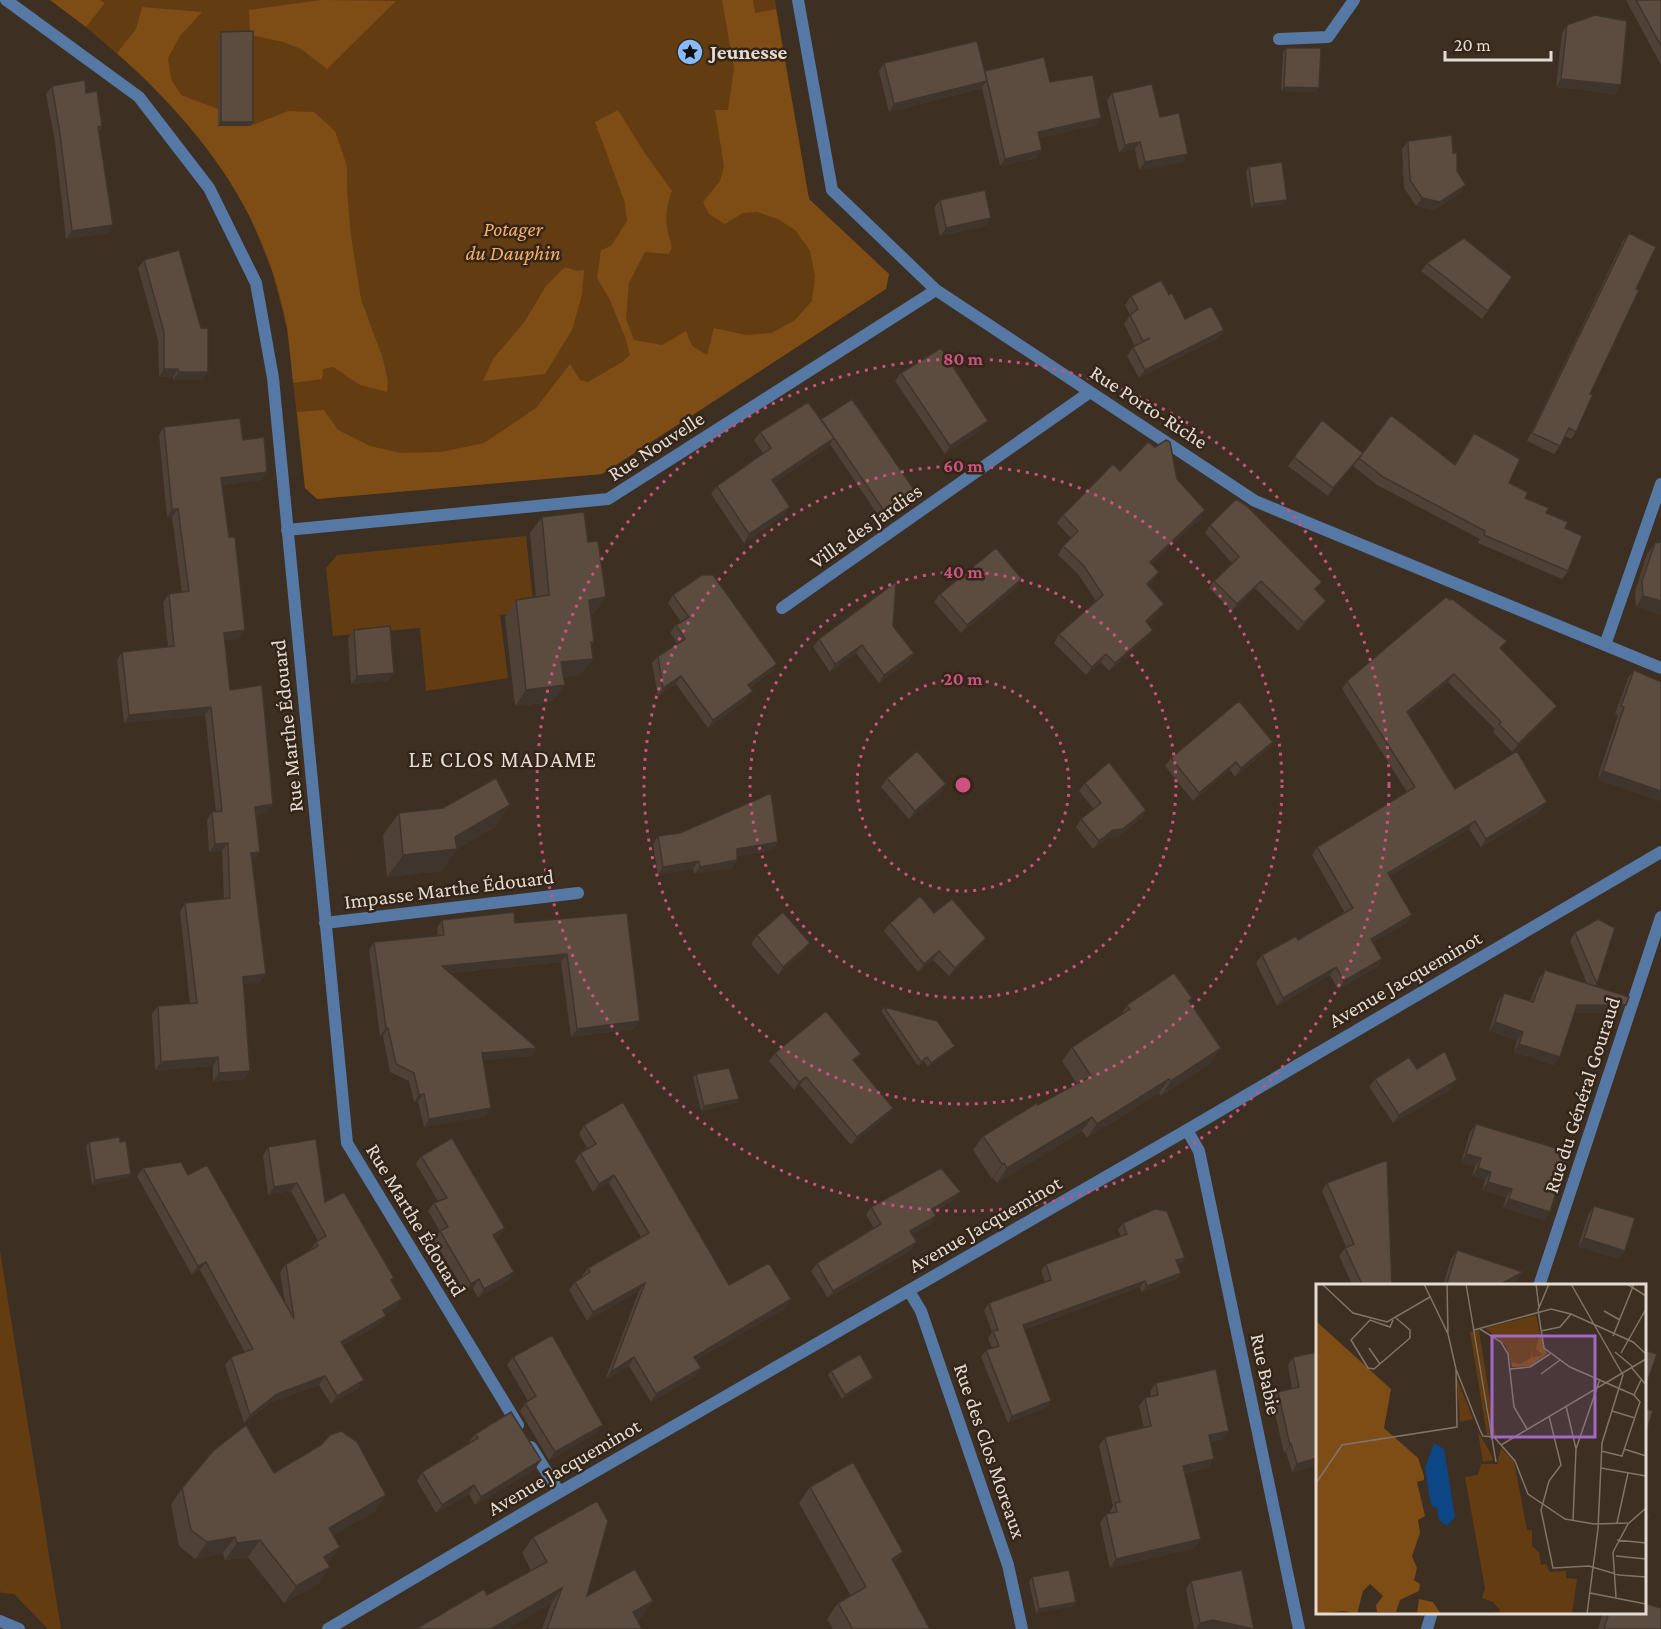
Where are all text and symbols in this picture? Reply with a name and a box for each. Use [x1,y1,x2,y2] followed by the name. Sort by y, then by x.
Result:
[1445,24,1552,62] scale bar
[1454,35,1491,55] text: 20 m
[675,37,705,67] place icon: Jeunesse
[708,40,787,64] place label: Jeunesse
[465,217,561,265] park label: Potager du Dauphin
[943,349,984,369] text: 80 m
[1086,360,1212,454] street label: Rue Porto-Riche
[603,406,709,486] street label: Rue Nouvelle
[943,456,983,476] text: 60 m
[805,479,927,573] street label: Villa des Jardies
[943,562,983,582] text: 40 m
[266,638,308,814] street label: Rue Marthe Édouard
[944,669,983,689] text: 20 m
[408,747,598,772] district label: LE CLOS MADAME
[953,775,973,795] centre of rings
[343,864,555,914] street label: Impasse Marthe Édouard
[1324,925,1487,1033] street label: Avenue Jacqueminot
[1539,994,1625,1196] street label: Rue du Général Gouraud
[361,1139,471,1301] street label: Rue Marthe Édouard
[904,1170,1067,1278] street label: Avenue Jacqueminot
[1316,1284,1646,1614] inset map
[1246,1331,1286,1417] street label: Rue Babie
[949,1360,1031,1542] street label: Rue des Clos Moreaux
[483,1413,646,1521] street label: Avenue Jacqueminot

